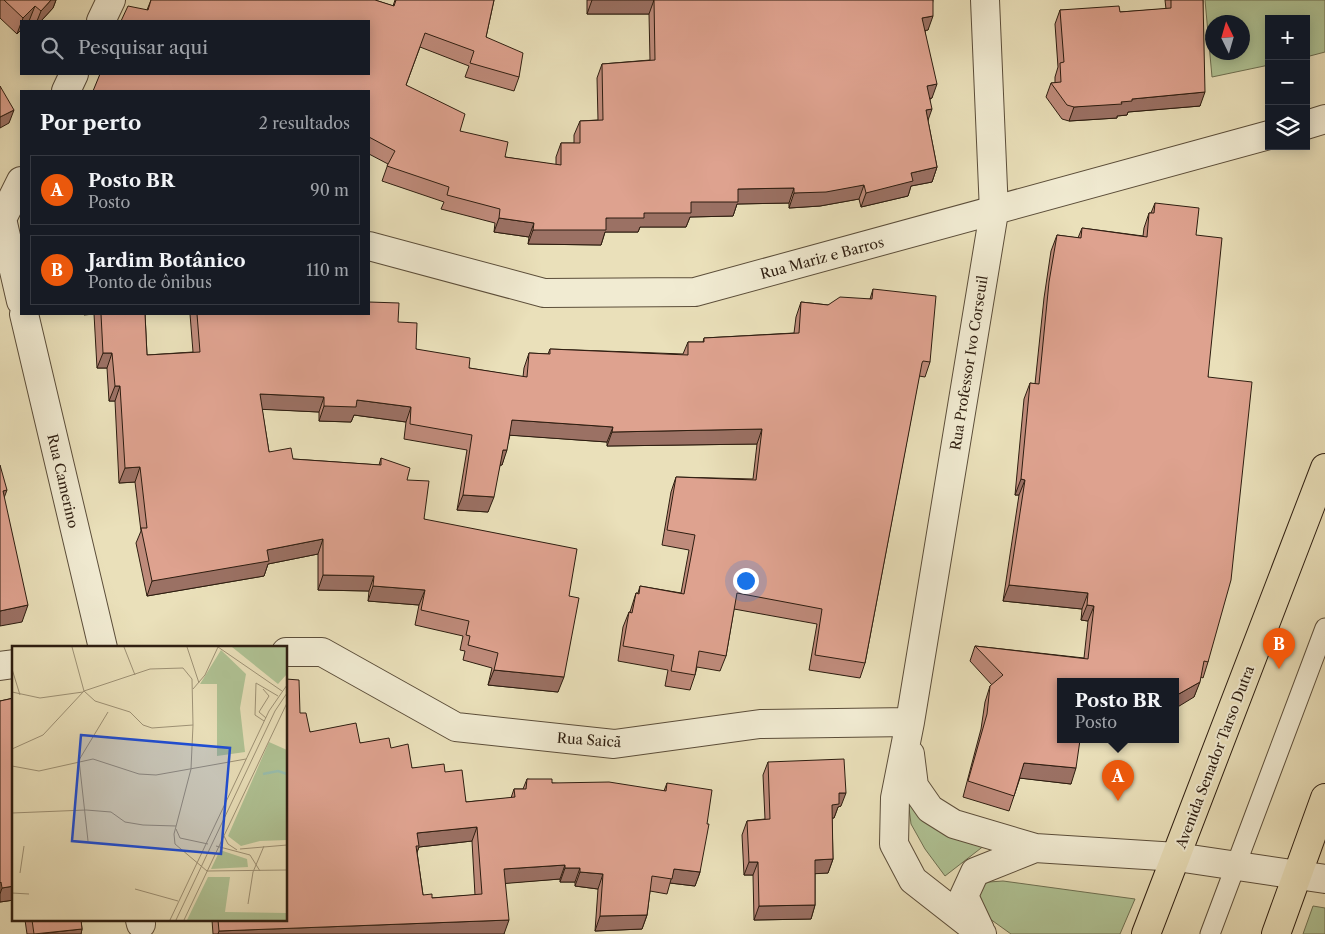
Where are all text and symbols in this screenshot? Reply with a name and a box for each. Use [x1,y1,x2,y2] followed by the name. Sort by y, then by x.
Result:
[1205,15,1250,60] north arrow
[1265,15,1310,150] map controls
[1265,15,1310,60] button: +
[20,20,370,75] search box
[38,34,66,62] icon: search
[78,36,208,59] text: Pesquisar aqui
[1265,60,1310,105] button: −
[1265,105,1310,150] button: layers
[40,110,141,135] text: Por perto
[259,113,350,133] text: 2 resultados
[88,169,175,192] text: Posto BR
[51,180,63,200] text: A
[310,180,349,200] text: 90 m
[88,192,130,212] text: Posto
[758,233,886,283] street label: Rua Mariz e Barros
[88,249,246,272] text: Jardim Botânico
[51,260,63,280] text: B
[306,260,349,280] text: 110 m
[88,272,212,292] text: Ponto de ônibus
[946,274,992,452] street label: Rua Professor Ivo Corseuil
[43,432,83,530] street label: Rua Camerino
[733,568,759,594] your location
[1263,628,1295,669] pin: B
[12,646,288,922] inset map
[1171,662,1258,852] street label: Avenida Senador Tarso Dutra
[1057,678,1179,743] popup
[1075,689,1161,712] text: Posto BR
[1075,712,1117,732] text: Posto
[556,729,622,751] street label: Rua Saicã
[1102,760,1134,801] pin: A

